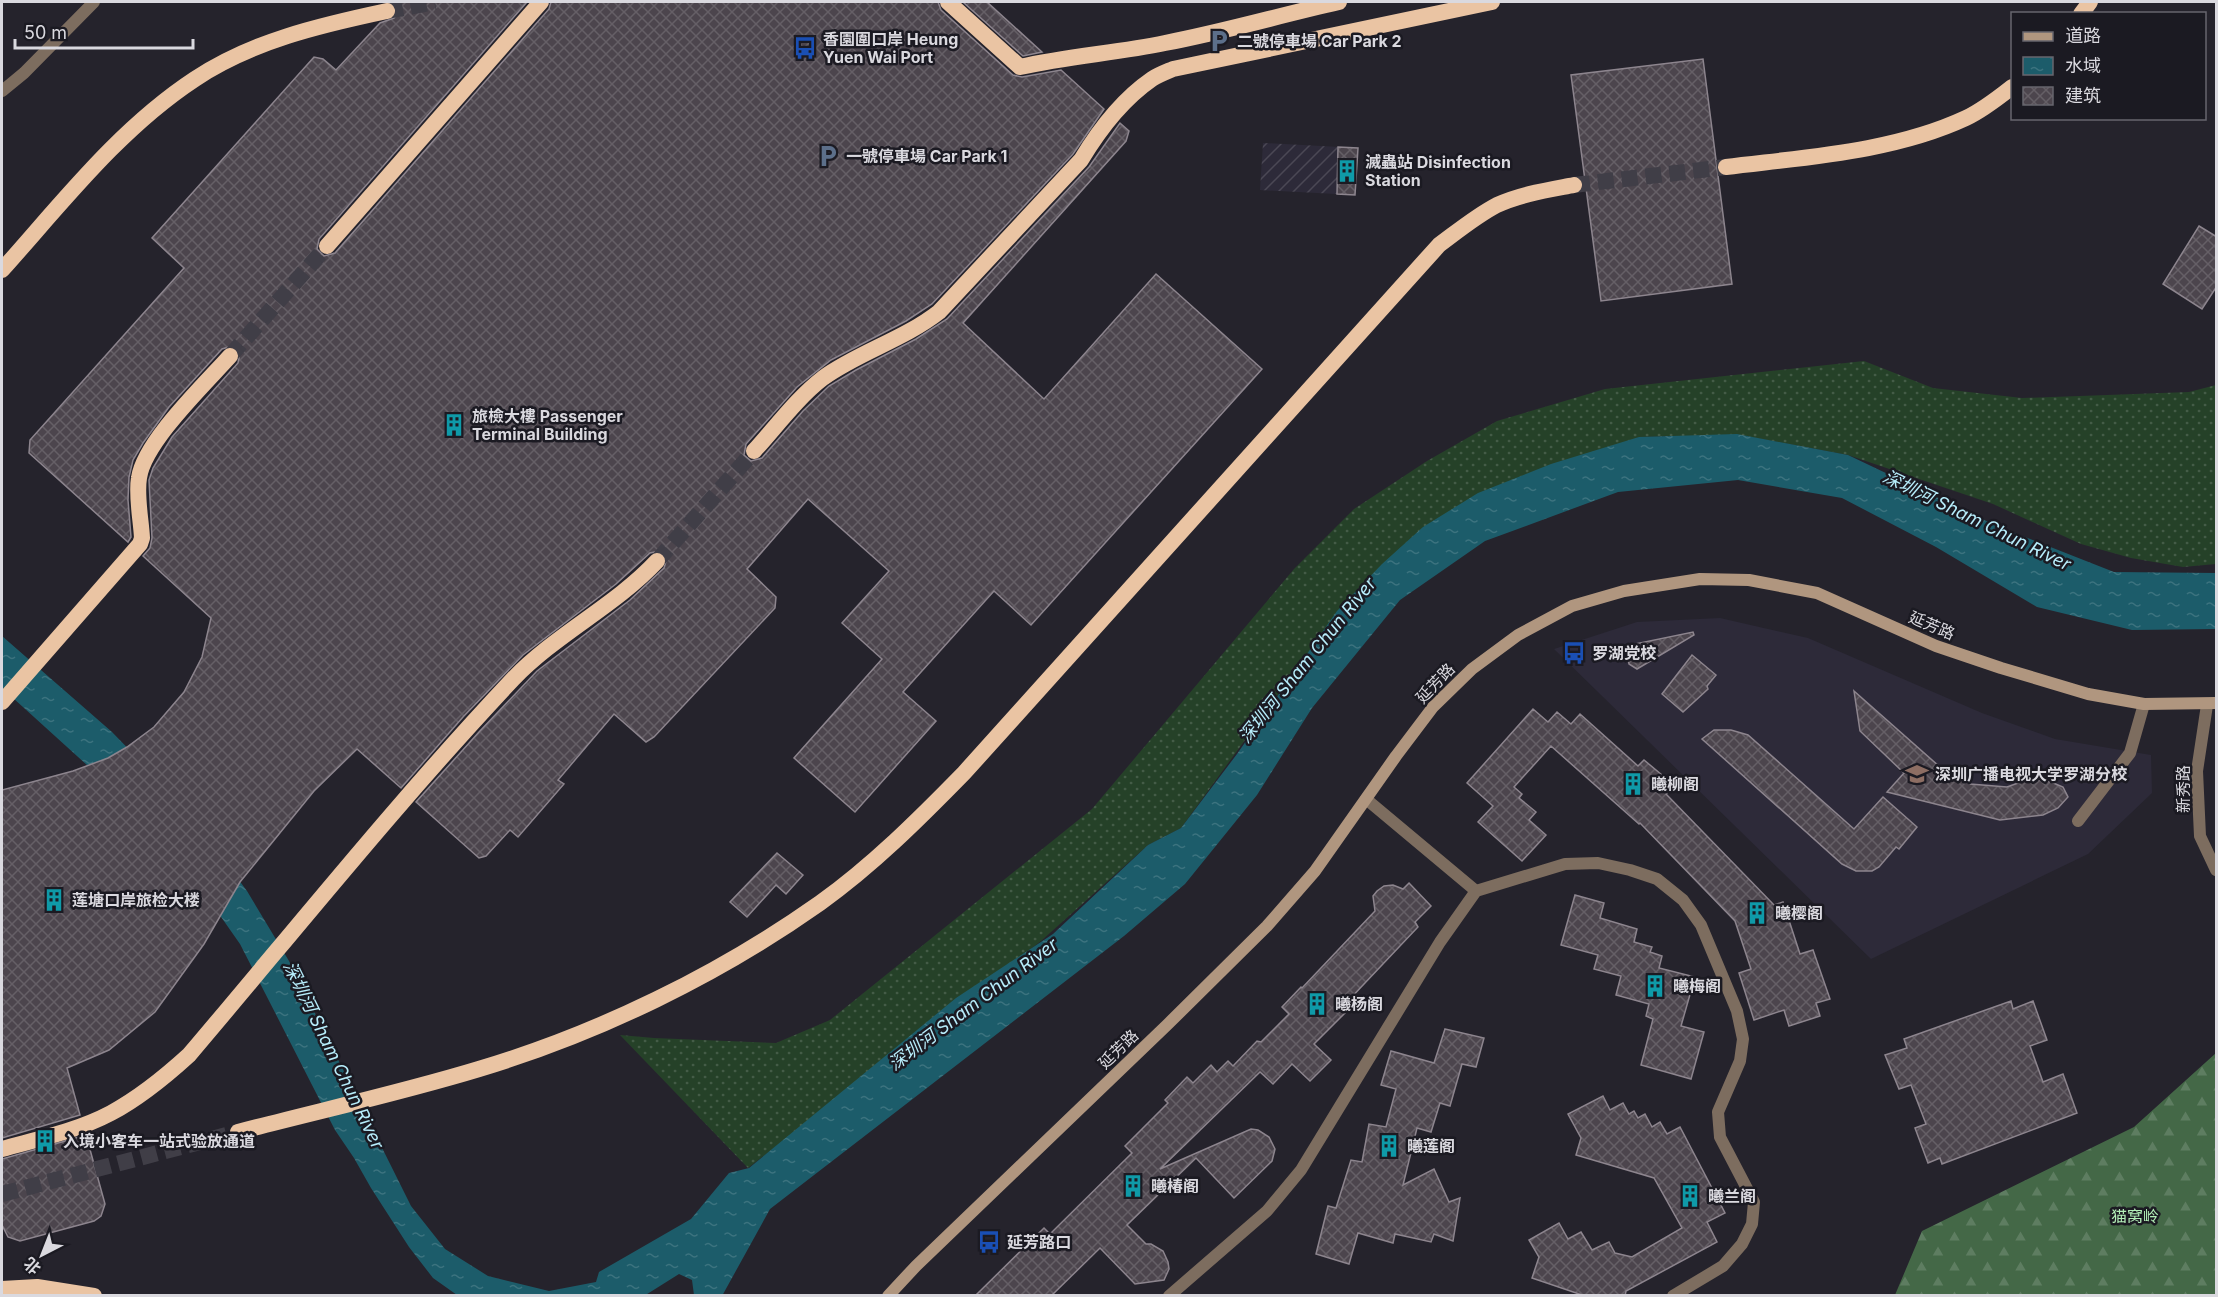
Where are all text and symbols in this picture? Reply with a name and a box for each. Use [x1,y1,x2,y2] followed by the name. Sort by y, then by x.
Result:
[15,12,194,50] scale bar
[2011,12,2206,120] legend
[24,22,67,43] text: 50 m
[2065,25,2101,46] text: 道路
[1206,28,1232,54] parking icon: 二號停車場 Car Park 2
[823,29,958,67] place label: 香園圍口岸 Heung Yuen Wai Port
[1237,31,1402,51] place label: 二號停車場 Car Park 2
[792,35,818,61] bus stop icon: 香園圍口岸 Heung Yuen Wai Port
[2065,55,2101,76] text: 水域
[2065,85,2101,106] text: 建筑
[815,143,841,169] parking icon: 一號停車場 Car Park 1
[846,146,1007,166] place label: 一號停車場 Car Park 1
[1365,152,1511,190] place label: 滅蟲站 Disinfection Station
[1334,158,1360,184] building icon: 滅蟲站 Disinfection Station
[472,406,623,444] place label: 旅檢大樓 Passenger Terminal Building
[441,412,467,438] building icon: 旅檢大樓 Passenger Terminal Building
[1880,465,2075,575] water label: 深圳河 Sham Chun River
[1234,572,1381,747] water label: 深圳河 Sham Chun River
[1906,606,1958,644] street label: 延芳路
[1561,640,1587,666] bus stop icon: 罗湖党校
[1592,643,1657,663] place label: 罗湖党校
[1411,659,1459,707] street label: 延芳路
[1904,761,1930,787] school or university icon: 深圳广播电视大学罗湖分校
[1935,764,2128,784] place label: 深圳广播电视大学罗湖分校
[2173,765,2193,813] street label: 新秀路
[1620,771,1646,797] building icon: 曦柳阁
[1651,774,1699,794] place label: 曦柳阁
[41,887,67,913] building icon: 莲塘口岸旅检大楼
[72,890,200,910] place label: 莲塘口岸旅检大楼
[1744,900,1770,926] building icon: 曦樱阁
[1775,903,1823,923] place label: 曦樱阁
[884,933,1063,1074] water label: 深圳河 Sham Chun River
[279,958,389,1153] water label: 深圳河 Sham Chun River
[1642,973,1668,999] building icon: 曦梅阁
[1673,976,1721,996] place label: 曦梅阁
[1304,991,1330,1017] building icon: 曦杨阁
[1335,994,1383,1014] place label: 曦杨阁
[1094,1025,1142,1073] street label: 延芳路
[32,1128,58,1154] building icon: 入境小客车一站式验放通道
[63,1131,255,1151] place label: 入境小客车一站式验放通道
[1376,1133,1402,1159] building icon: 曦莲阁
[1407,1136,1455,1156] place label: 曦莲阁
[1120,1173,1146,1199] building icon: 曦椿阁
[1151,1176,1199,1196] place label: 曦椿阁
[1677,1183,1703,1209] building icon: 曦兰阁
[1708,1186,1756,1206] place label: 曦兰阁
[2111,1206,2159,1226] park label: 猫窝岭
[12,1225,72,1285] north arrow
[976,1229,1002,1255] bus stop icon: 延芳路口
[1007,1232,1071,1252] place label: 延芳路口
[19,1253,45,1279] text: 北

